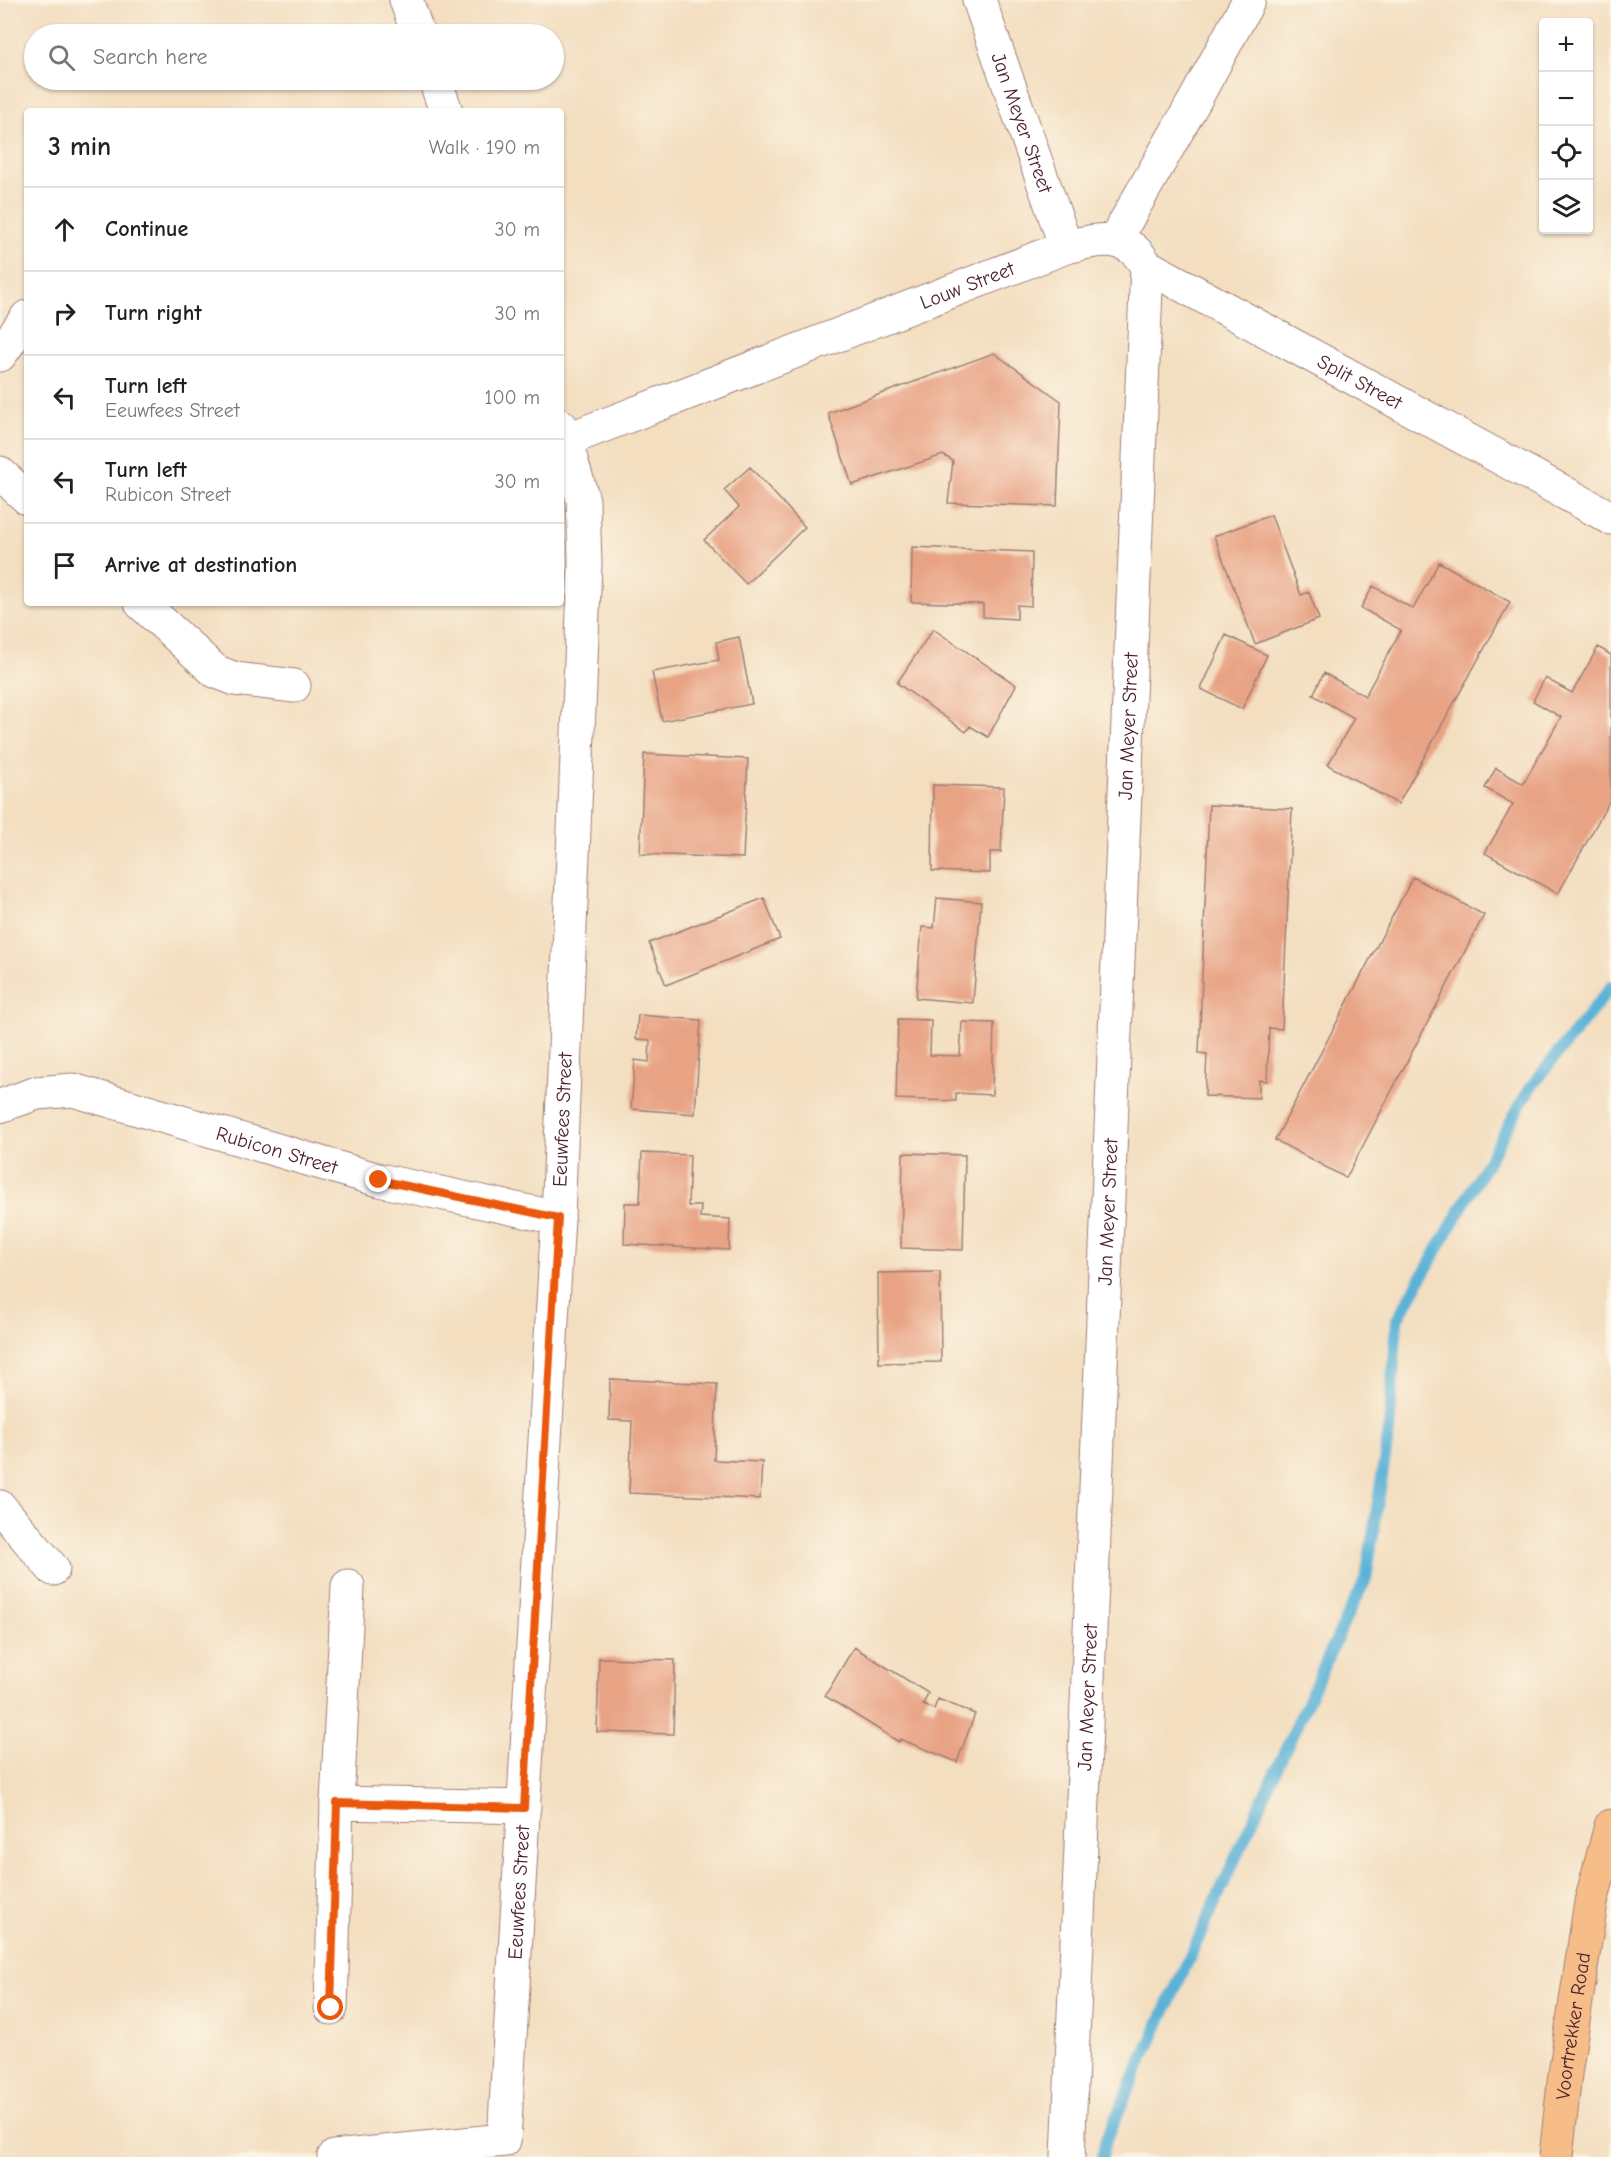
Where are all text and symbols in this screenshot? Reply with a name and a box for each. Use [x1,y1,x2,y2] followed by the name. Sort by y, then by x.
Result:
[1539,18,1593,234] map controls
[1539,18,1593,72] button: +
[24,24,564,90] search box
[45,41,78,74] icon: search
[93,44,208,70] text: Search here
[987,49,1058,197] street label: Jan Meyer Street
[1539,72,1593,126] button: −
[1539,126,1593,180] button: locate
[48,132,111,162] text: 3 min
[429,136,540,159] text: Walk · 190 m
[1539,180,1593,234] button: layers
[48,213,81,246] icon: ahead
[105,216,188,242] text: Continue
[494,218,540,241] text: 30 m
[917,256,1019,314] street label: Louw Street
[48,297,81,330] icon: right
[105,300,202,326] text: Turn right
[494,302,540,325] text: 30 m
[1314,349,1408,415] street label: Split Street
[105,373,187,399] text: Turn left
[48,381,81,414] icon: left
[485,386,540,409] text: 100 m
[105,399,240,422] text: Eeuwfees Street
[105,457,187,483] text: Turn left
[48,465,81,498] icon: left
[494,470,540,493] text: 30 m
[105,483,230,506] text: Rubicon Street
[48,549,81,582] icon: arrive
[105,552,297,578] text: Arrive at destination
[1113,651,1142,800] street label: Jan Meyer Street
[548,1051,576,1187] street label: Eeuwfees Street
[214,1121,342,1179] street label: Rubicon Street
[1093,1136,1122,1286] street label: Jan Meyer Street
[365,1166,391,1192] route end
[1073,1622,1102,1772] street label: Jan Meyer Street
[503,1823,534,1960] street label: Eeuwfees Street
[1551,1951,1595,2101] street label: Voortrekker Road
[317,1994,343,2020] route start

